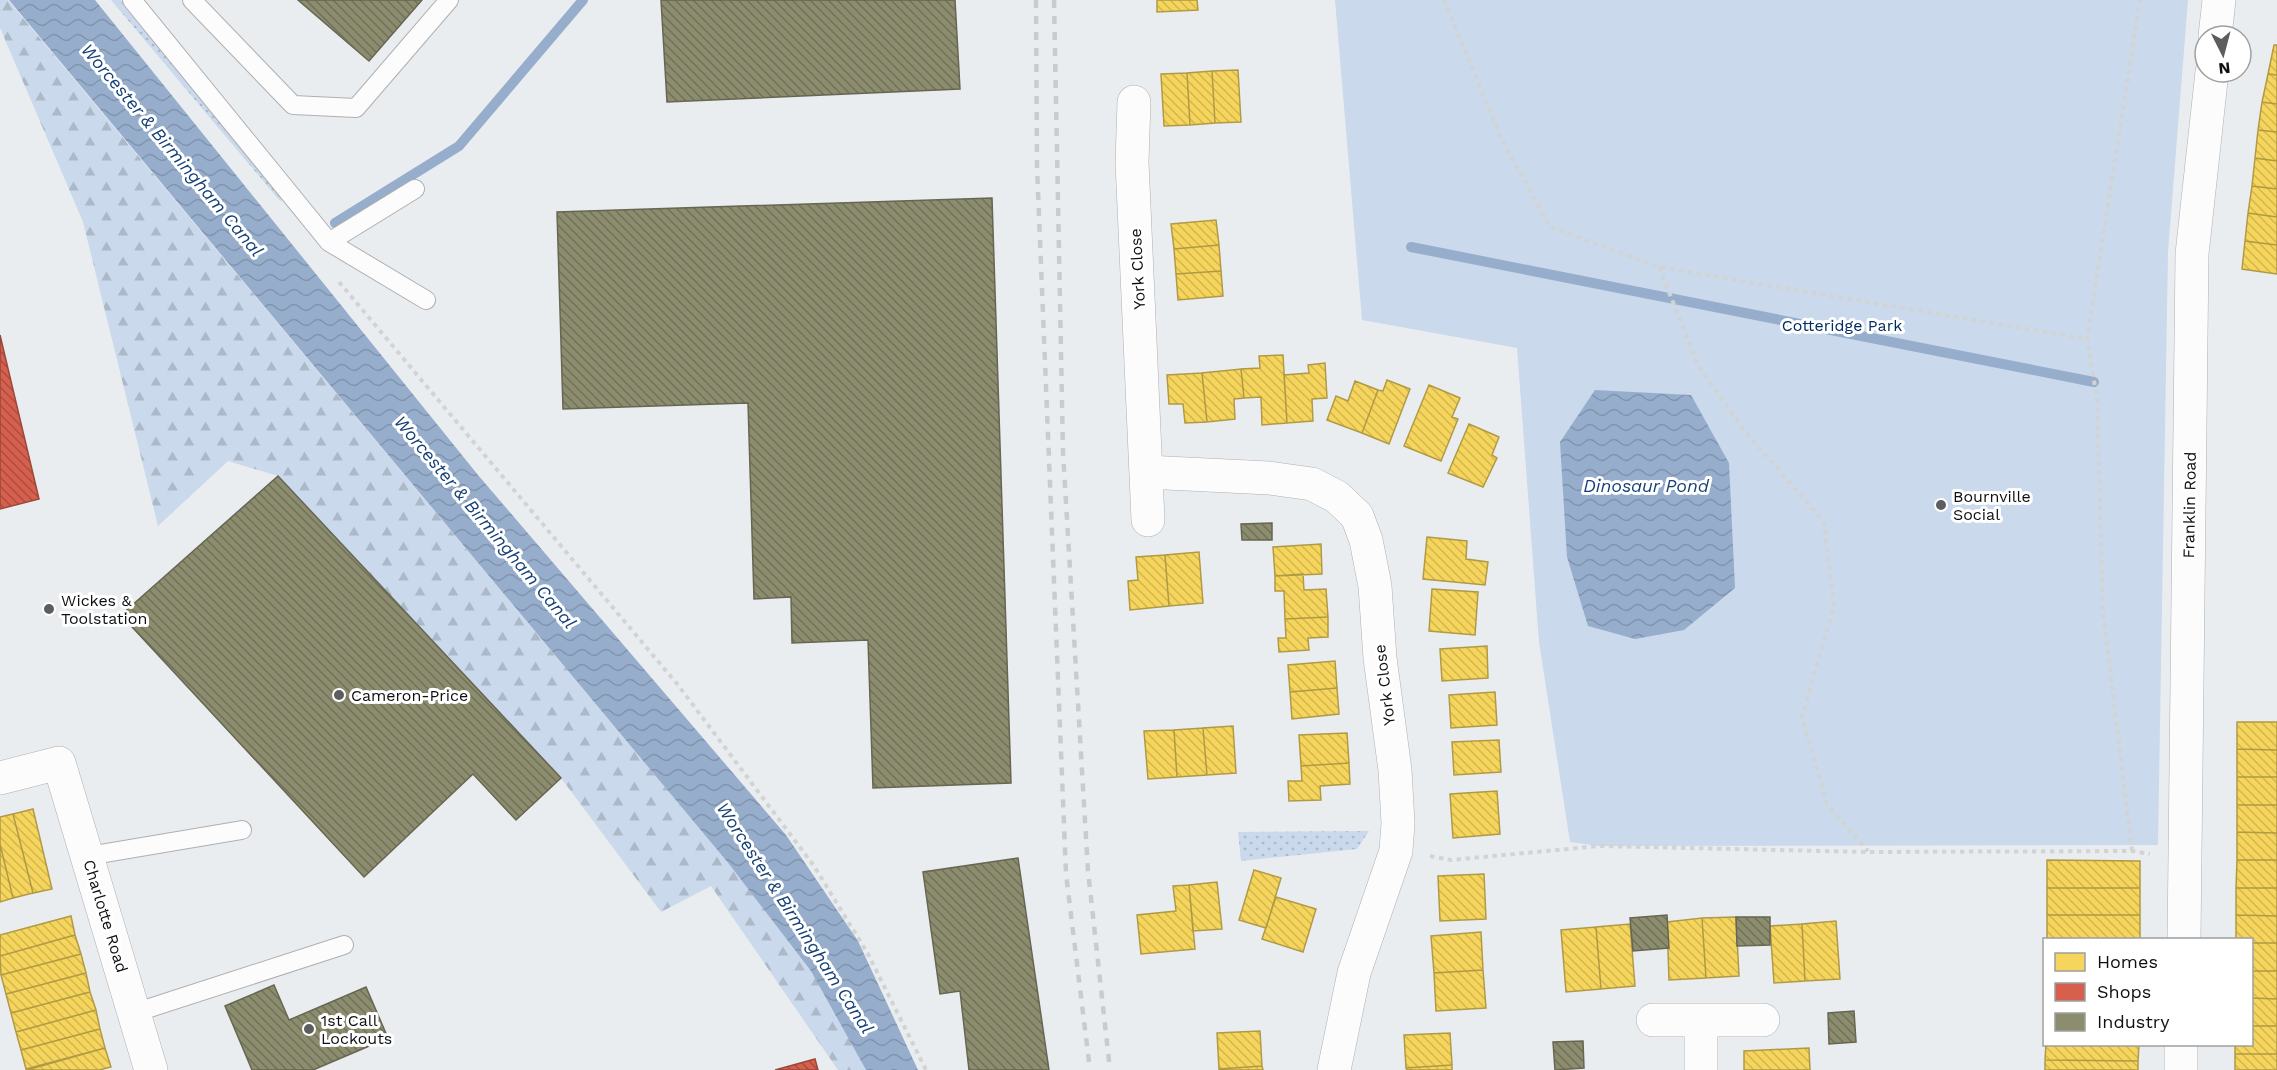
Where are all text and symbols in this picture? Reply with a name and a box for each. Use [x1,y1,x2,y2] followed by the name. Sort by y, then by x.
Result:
[2193,24,2253,84] north arrow
[77,39,268,260] water label: Worcester & Birmingham Canal
[2218,58,2231,78] text: N
[1126,228,1149,310] street label: York Close
[1782,316,1902,335] park label: Cotteridge Park
[390,411,581,632] water label: Worcester & Birmingham Canal
[2179,451,2200,559] street label: Franklin Road
[1583,475,1710,496] water label: Dinosaur Pond
[1953,487,2031,524] place label: Bournville Social
[1934,498,1948,512] marker: Bournville Social
[61,591,147,628] place label: Wickes & Toolstation
[42,602,56,616] marker: Wickes & Toolstation
[1370,643,1399,727] street label: York Close
[351,686,468,705] place label: Cameron-Price
[332,688,346,702] marker: Cameron-Price
[713,798,878,1037] water label: Worcester & Birmingham Canal
[79,857,132,975] street label: Charlotte Road
[2043,938,2253,1046] legend
[2097,951,2158,972] text: Homes
[2097,981,2151,1002] text: Shops
[321,1011,392,1048] place label: 1st Call Lockouts
[2097,1011,2170,1032] text: Industry
[302,1022,316,1036] marker: 1st Call Lockouts

